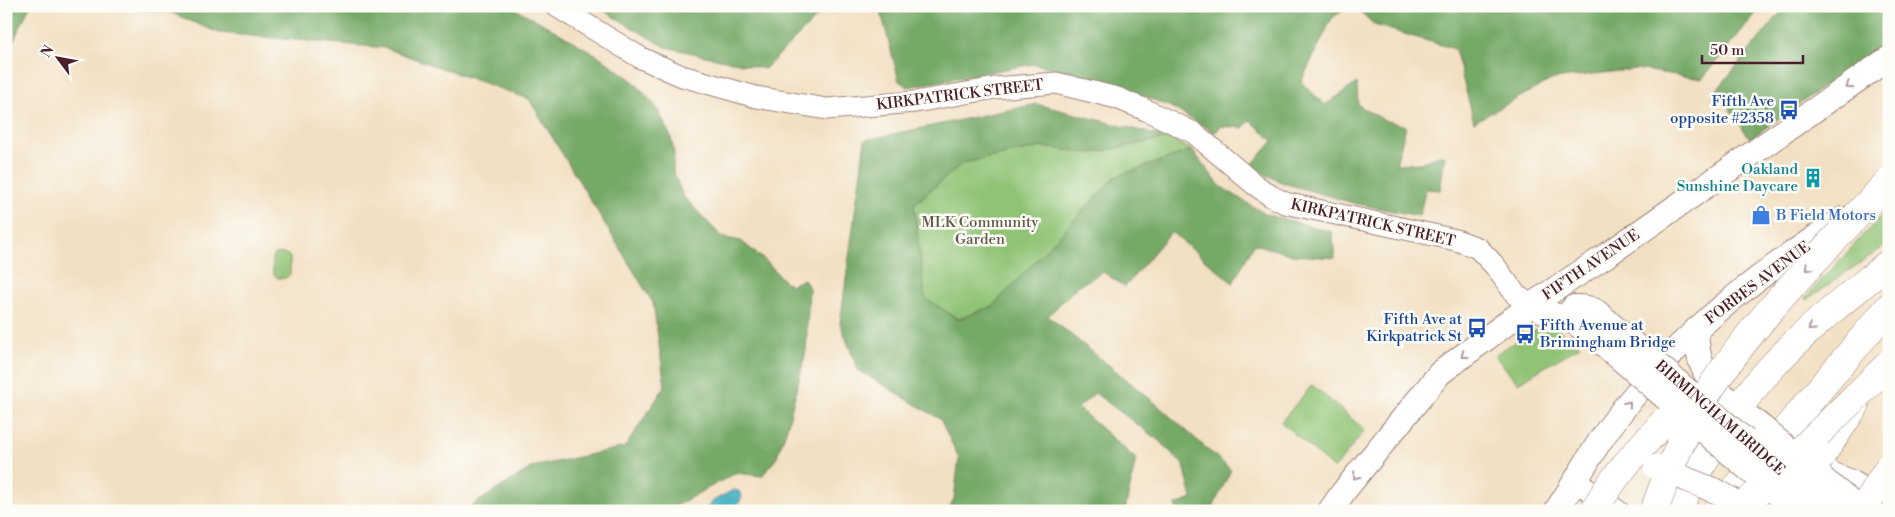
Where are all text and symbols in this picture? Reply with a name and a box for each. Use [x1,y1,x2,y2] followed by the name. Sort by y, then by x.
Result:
[32,32,82,82] north arrow
[1702,32,1804,64] scale bar
[1710,41,1744,60] text: 50 m
[37,42,58,61] text: N
[875,75,1045,115] street label: KIRKPATRICK STREET
[1845,80,1854,89] one-way arrow
[1670,92,1774,128] place label: Fifth Ave opposite #2358
[1778,99,1800,121] bus stop icon: Fifth Ave opposite #2358
[1677,160,1798,196] place label: Oakland Sunshine Daycare
[1802,167,1824,189] building icon: Oakland Sunshine Daycare
[1289,195,1458,251] street label: KIRKPATRICK STREET
[1750,204,1772,226] shop icon: B Field Motors
[1775,206,1876,225] place label: B Field Motors
[921,213,1039,249] park label: MLK Community Garden
[1539,225,1643,305] street label: FIFTH AVENUE
[1702,237,1814,329] street label: FORBES AVENUE
[1805,263,1814,272] one-way arrow
[1366,310,1463,346] place label: Fifth Ave at Kirkpatrick St
[1539,316,1676,352] place label: Fifth Avenue at Brimingham Bridge
[1466,317,1488,339] bus stop icon: Fifth Ave at Kirkpatrick St
[1808,322,1817,331] one-way arrow
[1514,323,1536,345] bus stop icon: Fifth Avenue at Brimingham Bridge
[1460,349,1470,358] one-way arrow
[1650,356,1789,480] street label: BIRMINGHAM BRIDGE
[1622,401,1631,410] one-way arrow
[1353,470,1362,479] one-way arrow

